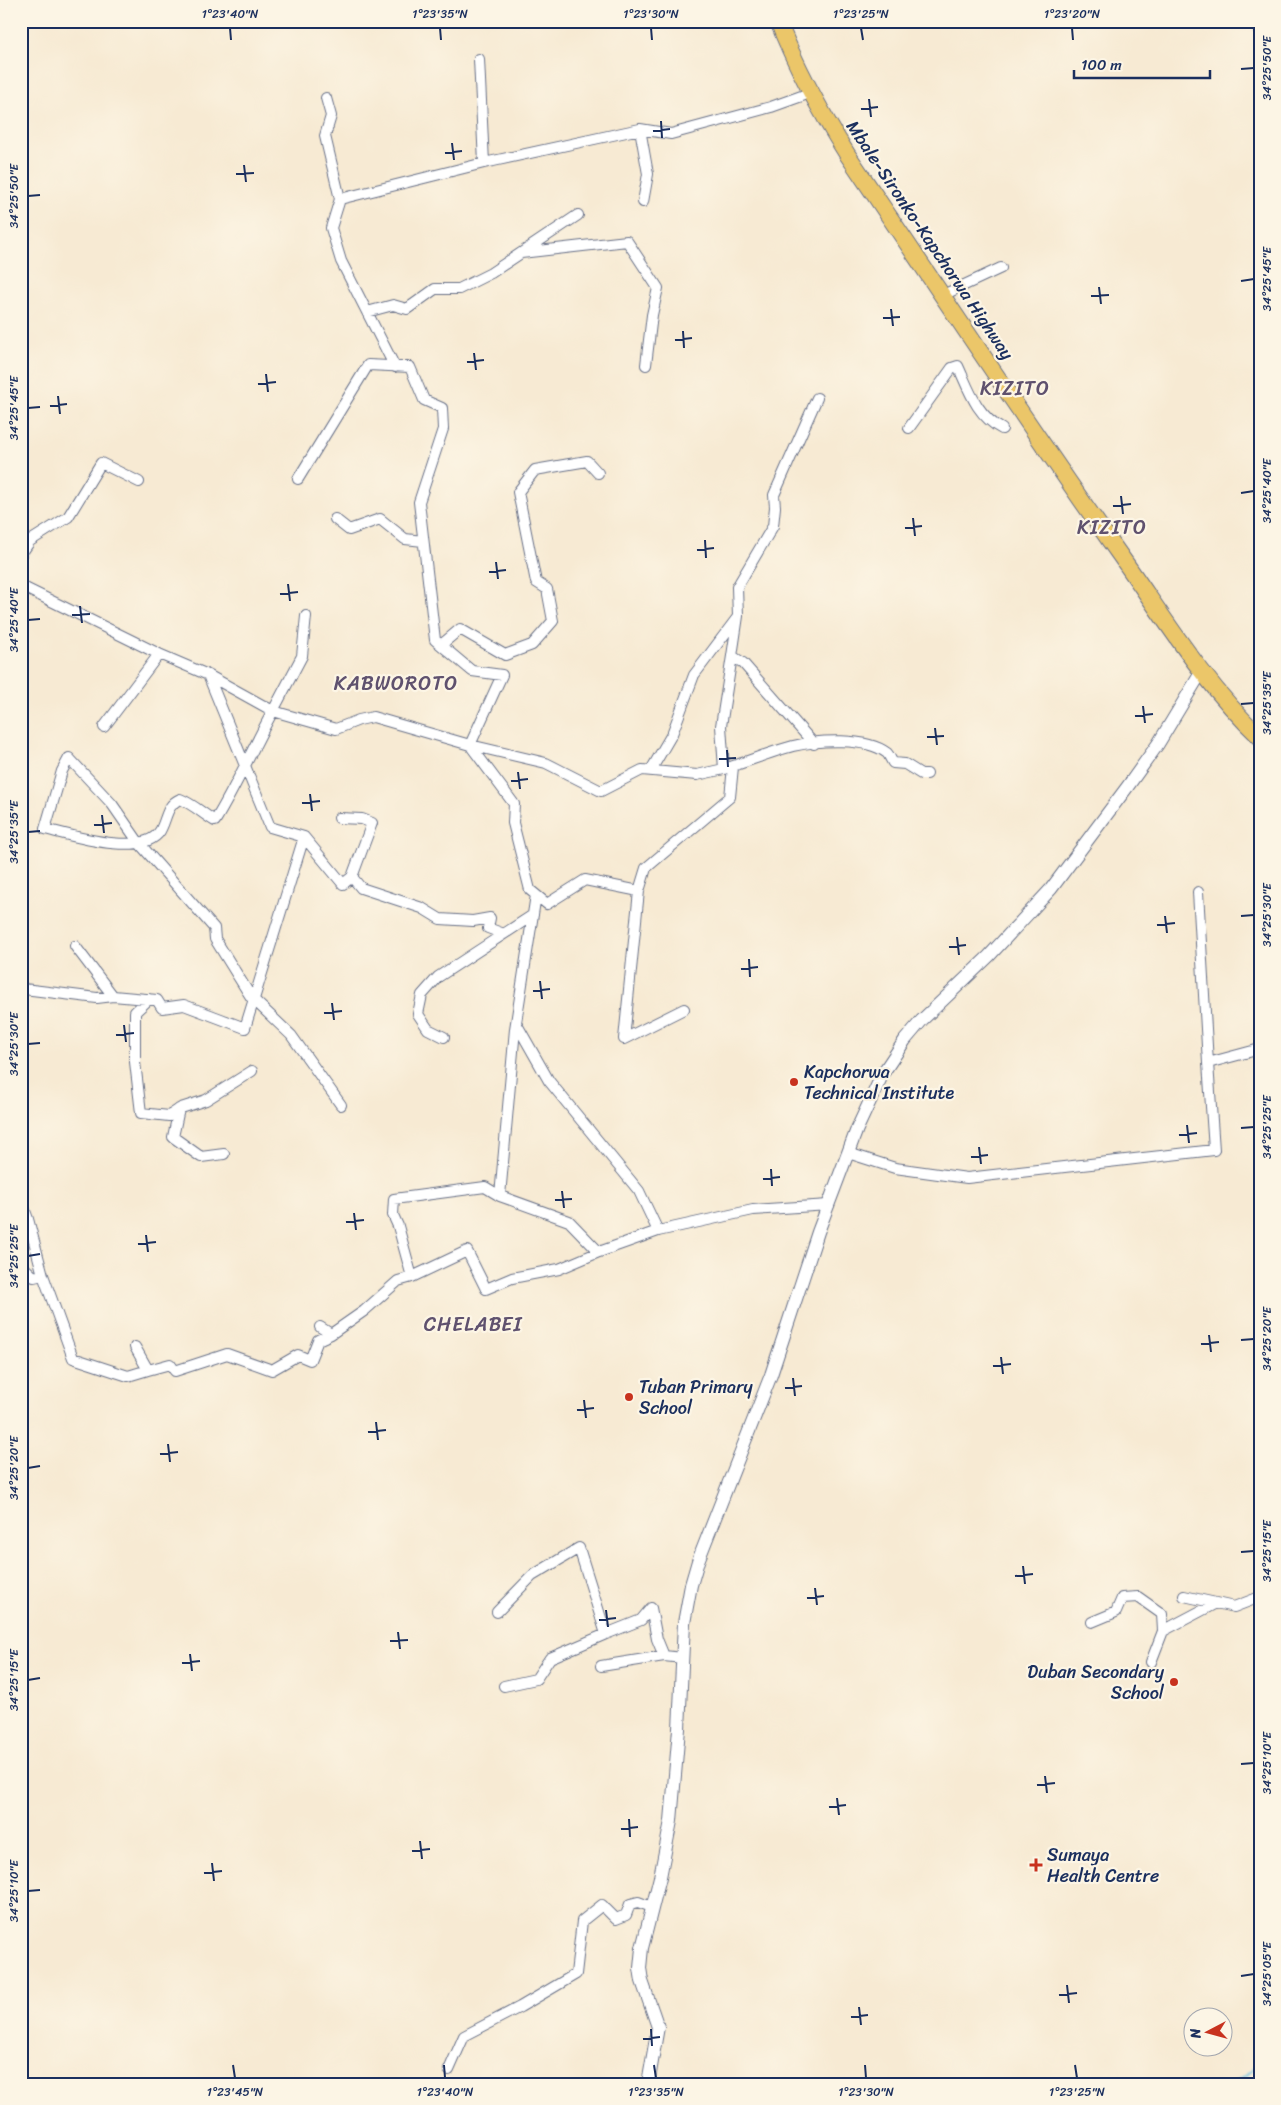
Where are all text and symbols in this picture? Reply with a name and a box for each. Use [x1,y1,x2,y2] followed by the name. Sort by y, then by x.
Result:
[202,3,259,25] text: 1°23'40"N
[412,3,468,25] text: 1°23'35"N
[623,3,680,25] text: 1°23'30"N
[833,3,890,25] text: 1°23'25"N
[1044,3,1101,25] text: 1°23'20"N
[1256,34,1278,100] text: 34°25'50"E
[1074,48,1210,80] scale bar
[1081,52,1122,78] text: 100 m
[837,114,1023,367] street label: Mbale-Sironko-Kapchorwa Highway
[3,162,25,228] text: 34°25'50"E
[1256,245,1278,311] text: 34°25'45"E
[980,371,1050,406] district label: KIZITO
[3,374,25,440] text: 34°25'45"E
[1256,457,1278,523] text: 34°25'40"E
[1077,510,1147,545] district label: KIZITO
[3,586,25,652] text: 34°25'40"E
[334,666,458,701] district label: KABWOROTO
[1256,670,1278,735] text: 34°25'35"E
[3,799,25,864] text: 34°25'35"E
[1256,882,1278,947] text: 34°25'30"E
[3,1011,25,1076] text: 34°25'30"E
[804,1056,954,1109] place label: Kapchorwa Technical Institute
[788,1076,800,1088] marker: Kapchorwa Technical Institute
[1256,1094,1278,1159] text: 34°25'25"E
[3,1223,25,1288] text: 34°25'25"E
[1256,1306,1278,1371] text: 34°25'20"E
[424,1307,522,1342] district label: CHELABEI
[639,1371,753,1424] place label: Tuban Primary School
[623,1391,635,1403] marker: Tuban Primary School
[3,1435,25,1500] text: 34°25'20"E
[1256,1519,1278,1582] text: 34°25'15"E
[3,1648,25,1711] text: 34°25'15"E
[1027,1656,1165,1709] place label: Duban Secondary School
[1168,1676,1180,1688] marker: Duban Secondary School
[1256,1731,1278,1794] text: 34°25'10"E
[1047,1839,1159,1892] place label: Sumaya Health Centre
[1029,1858,1043,1872] marker: Sumaya Health Centre
[3,1859,25,1922] text: 34°25'10"E
[1256,1940,1278,2006] text: 34°25'05"E
[1184,2008,1234,2058] north arrow
[1183,2027,1209,2040] text: N
[207,2081,264,2103] text: 1°23'45"N
[417,2081,474,2103] text: 1°23'40"N
[628,2081,684,2103] text: 1°23'35"N
[838,2081,895,2103] text: 1°23'30"N
[1049,2081,1106,2103] text: 1°23'25"N

